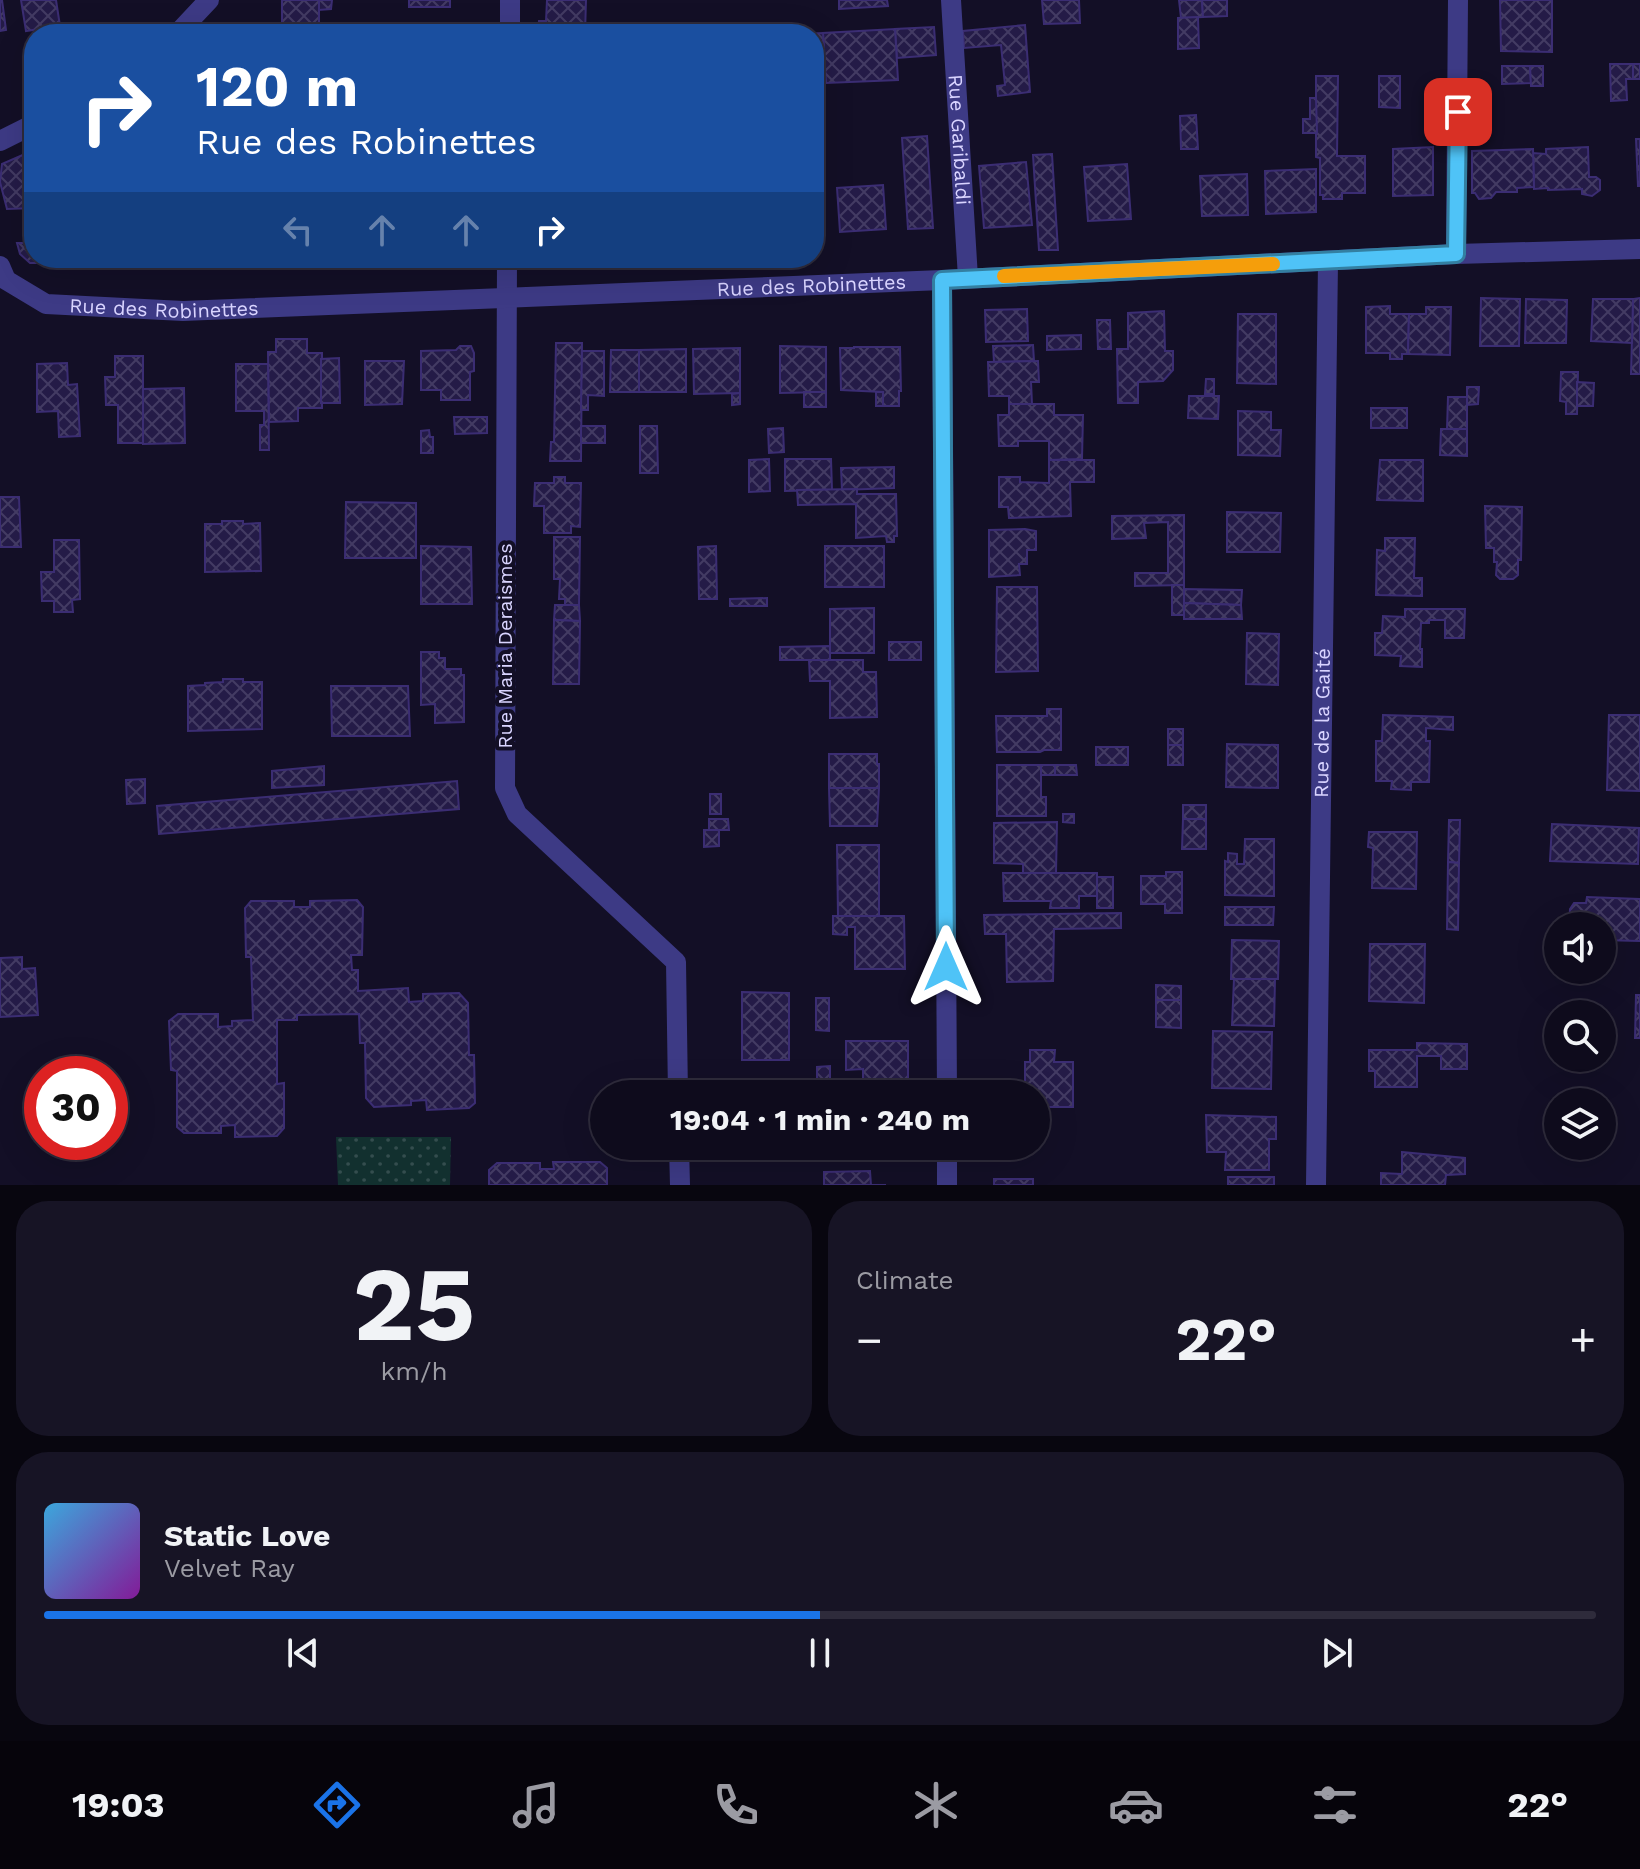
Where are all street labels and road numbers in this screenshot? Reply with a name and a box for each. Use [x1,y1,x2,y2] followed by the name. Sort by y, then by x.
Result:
[944,74,976,206] street label: Rue Garibaldi
[716,269,907,301] street label: Rue des Robinettes
[69,293,259,323] street label: Rue des Robinettes
[493,543,517,749] street label: Rue Maria Deraismes
[1309,648,1335,798] street label: Rue de la Gaité

